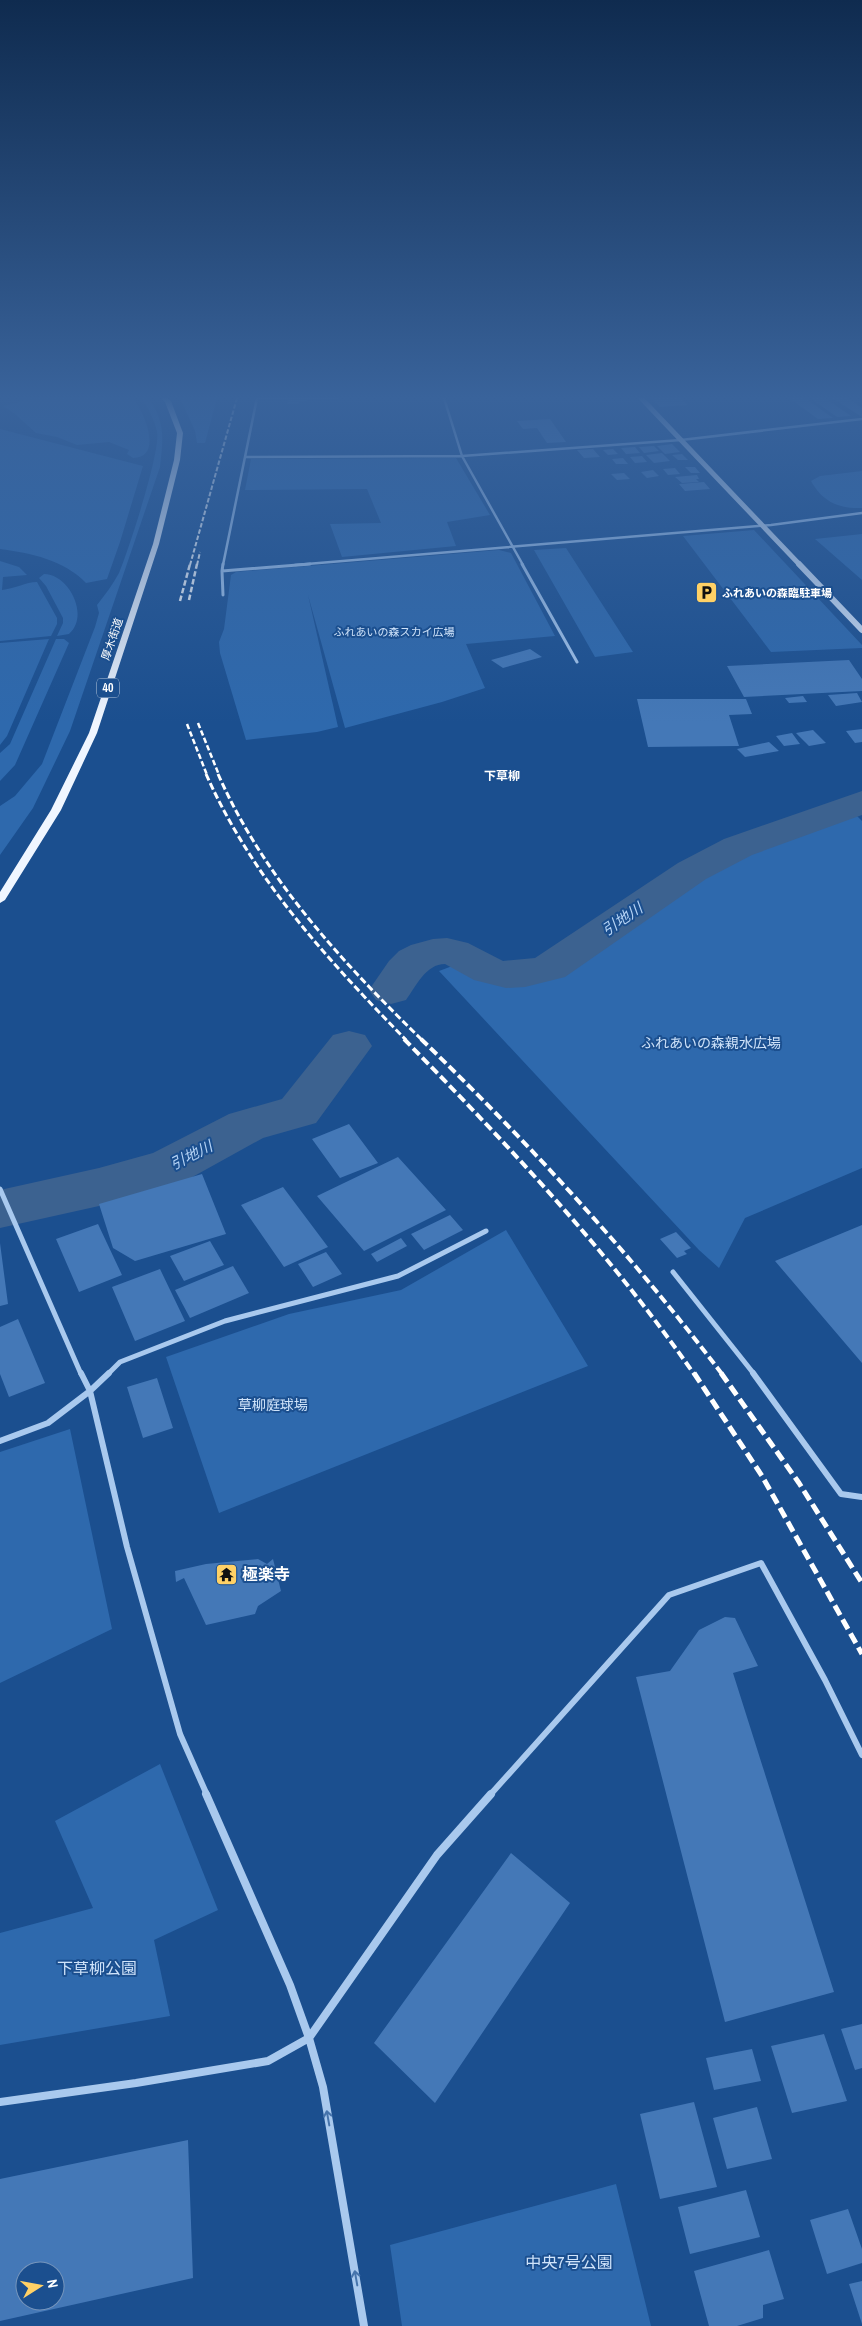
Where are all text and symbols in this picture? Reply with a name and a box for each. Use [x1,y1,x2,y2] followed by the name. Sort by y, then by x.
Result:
[694,581,718,605] parking icon: ふれあいの森臨駐車場
[722,586,832,600] place label: ふれあいの森臨駐車場
[98,616,126,662] street label: 厚木街道
[334,625,455,639] park label: ふれあいの森スカイ広場
[97,678,119,698] road number: 40
[484,768,520,784] district label: 下草柳
[597,897,648,940] water label: 引地川
[641,1034,781,1052] park label: ふれあいの森親水広場
[166,1135,218,1175] water label: 引地川
[238,1396,308,1414] park label: 草柳庭球場
[214,1562,238,1586] temple icon: 極楽寺
[242,1563,290,1585] place label: 極楽寺
[57,1957,137,1979] park label: 下草柳公園
[323,2110,333,2126] one-way arrow
[525,2251,613,2273] park label: 中央7号公園
[15,2261,65,2311] north arrow
[350,2270,360,2286] one-way arrow
[43,2278,62,2289] text: N

